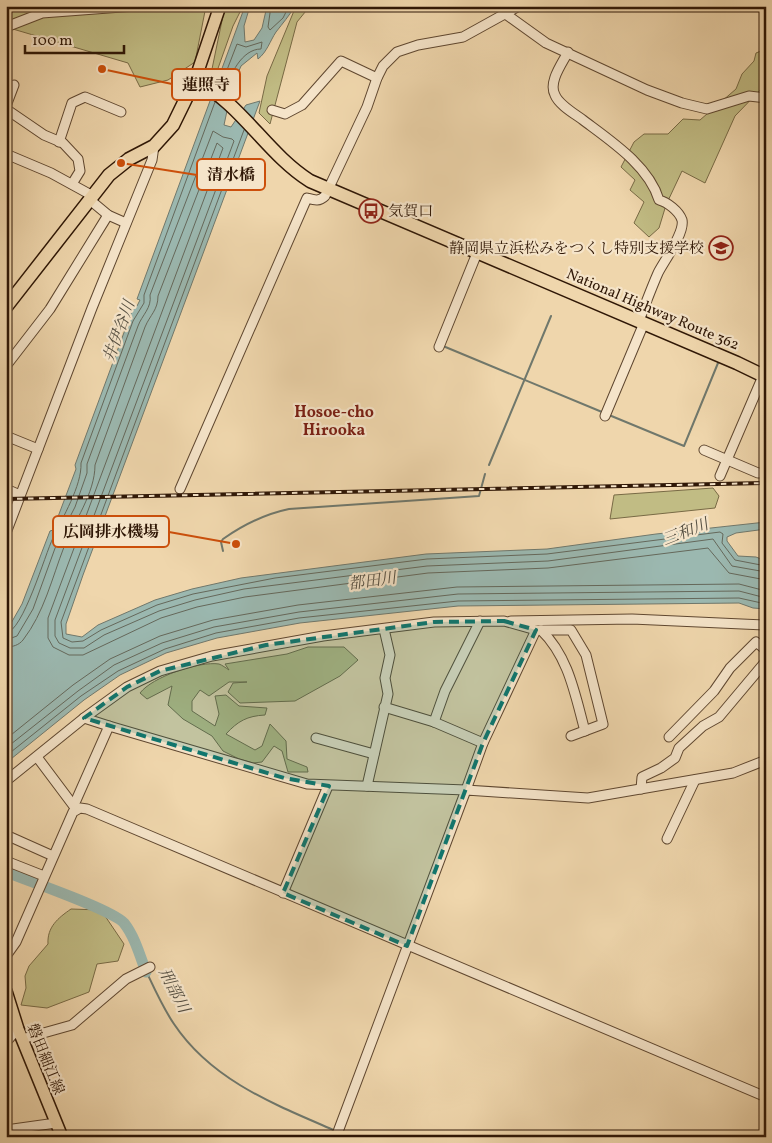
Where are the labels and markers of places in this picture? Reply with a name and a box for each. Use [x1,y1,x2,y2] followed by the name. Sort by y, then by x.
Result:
[172,69,240,100] callout: 蓮照寺
[197,159,265,190] callout: 清水橋
[358,198,384,224] bus stop icon: 気賀口
[388,202,433,223] place label: 気賀口
[708,235,734,261] school or university icon: 静岡県立浜松みをつくし特別支援学校
[449,239,704,260] place label: 静岡県立浜松みをつくし特別支援学校
[53,516,169,547] callout: 広岡排水機場

